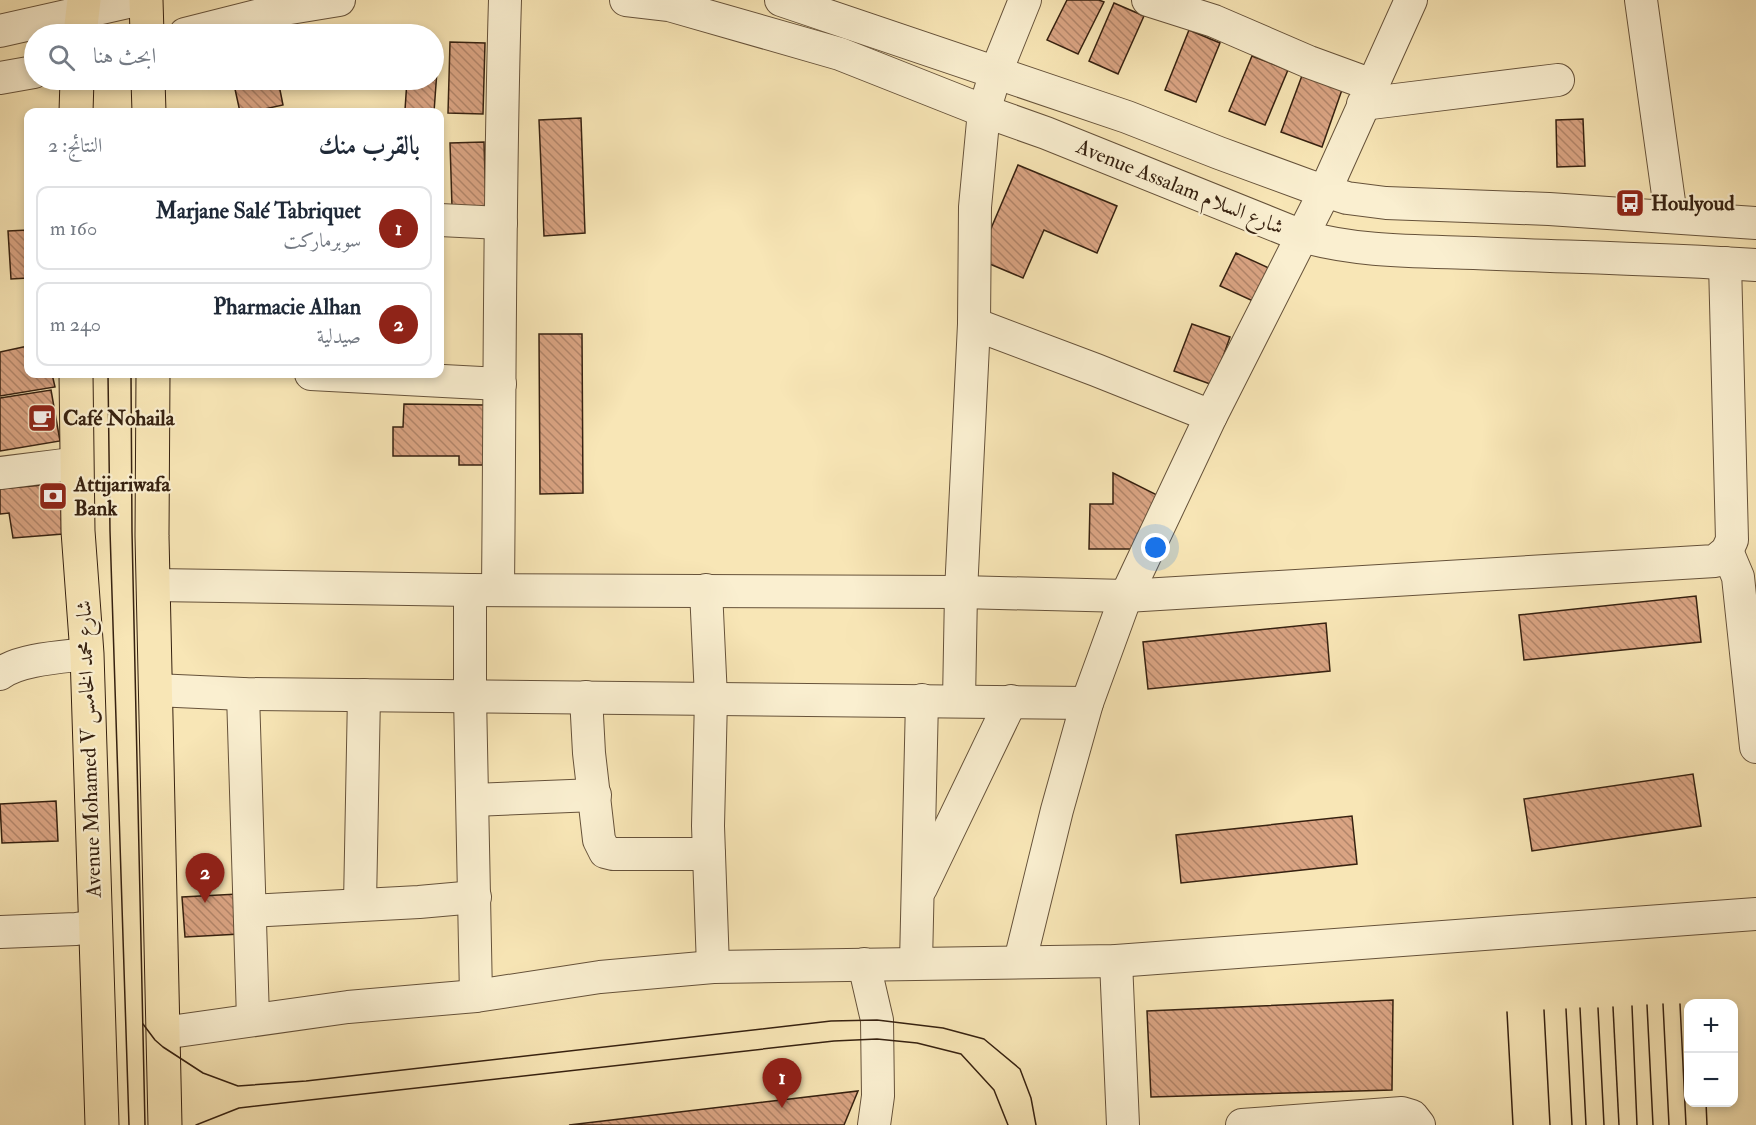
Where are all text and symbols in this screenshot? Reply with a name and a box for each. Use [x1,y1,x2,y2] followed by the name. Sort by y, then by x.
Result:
[24,24,444,90] search box
[45,41,78,74] icon: search
[93,42,156,70] text: ابحث هنا
[318,130,420,162] text: بالقرب منك
[48,133,102,158] text: النتائج: 2
[1070,133,1288,245] street label: Avenue Assalam شارع السلام
[1614,187,1646,219] bus stop icon: Houlyoud
[1651,190,1735,217] place label: Houlyoud
[156,197,361,225] text: Marjane Salé Tabriquet
[50,216,97,241] text: 160 m
[395,216,402,241] text: 1
[283,228,361,253] text: سوبرماركت
[213,293,361,321] text: Pharmacie Alhan
[50,312,101,337] text: 240 m
[393,312,404,337] text: 2
[317,324,361,349] text: صيدلية
[26,402,58,434] cafe icon: Café Nohaila
[63,405,176,432] place label: Café Nohaila
[73,471,172,522] place label: Attijariwafa Bank
[37,480,69,512] bank icon: Attijariwafa Bank
[1141,533,1170,562] your location
[70,600,112,899] street label: Avenue Mohamed V شارع محمد الخامس
[186,854,224,903] pin: 2
[1684,999,1738,1107] map controls
[1684,999,1738,1053] button: +
[1684,1053,1738,1107] button: −
[762,1058,802,1108] pin: 1

